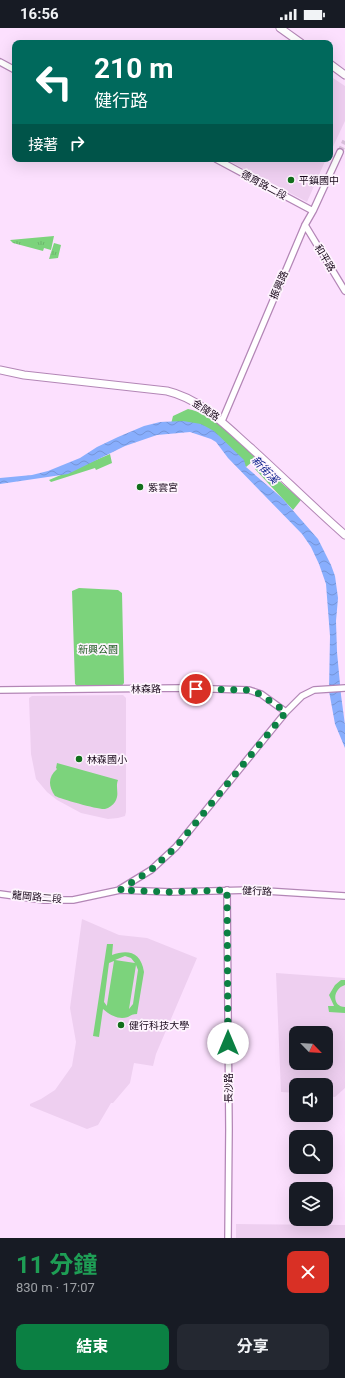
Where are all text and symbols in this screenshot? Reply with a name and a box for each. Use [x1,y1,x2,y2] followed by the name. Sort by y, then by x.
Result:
[20,5,59,23] text: 16:56
[94,52,173,85] text: 210 m
[28,56,80,108] icon: left
[94,90,148,111] text: 健行路
[66,132,88,154] icon: right
[28,136,58,154] text: 接著
[239,168,289,202] street label: 德育路二段
[286,175,296,185] marker: 平鎮國中
[299,175,339,186] place label: 平鎮國中
[313,242,337,274] street label: 和平路
[268,269,290,301] street label: 振興路
[190,397,222,423] street label: 金陵路
[249,454,283,488] water label: 新街溪
[135,482,145,492] marker: 紫雲宮
[148,482,178,493] place label: 紫雲宮
[78,644,118,655] park label: 新興公園
[179,672,213,706] pin
[185,678,207,700] icon: arrive
[131,683,161,695] street label: 林森路
[74,754,84,764] marker: 林森國小
[87,754,127,765] place label: 林森國小
[242,885,272,897] street label: 健行路
[12,889,62,905] street label: 龍岡路二段
[116,1020,126,1030] marker: 健行科技大學
[129,1020,189,1031] place label: 健行科技大學
[207,1022,249,1064] position arrow
[289,1026,333,1070] north arrow
[289,1026,333,1226] map controls
[223,1073,234,1103] street label: 長沙路
[289,1078,333,1122] button: sound
[289,1130,333,1174] button: search
[289,1182,333,1226] button: layers
[16,1251,98,1279] text: 11 分鐘
[287,1251,329,1293] button: close
[16,1280,95,1295] text: 830 m · 17:07
[16,1324,169,1370] button: 結束
[177,1324,329,1370] button: 分享

